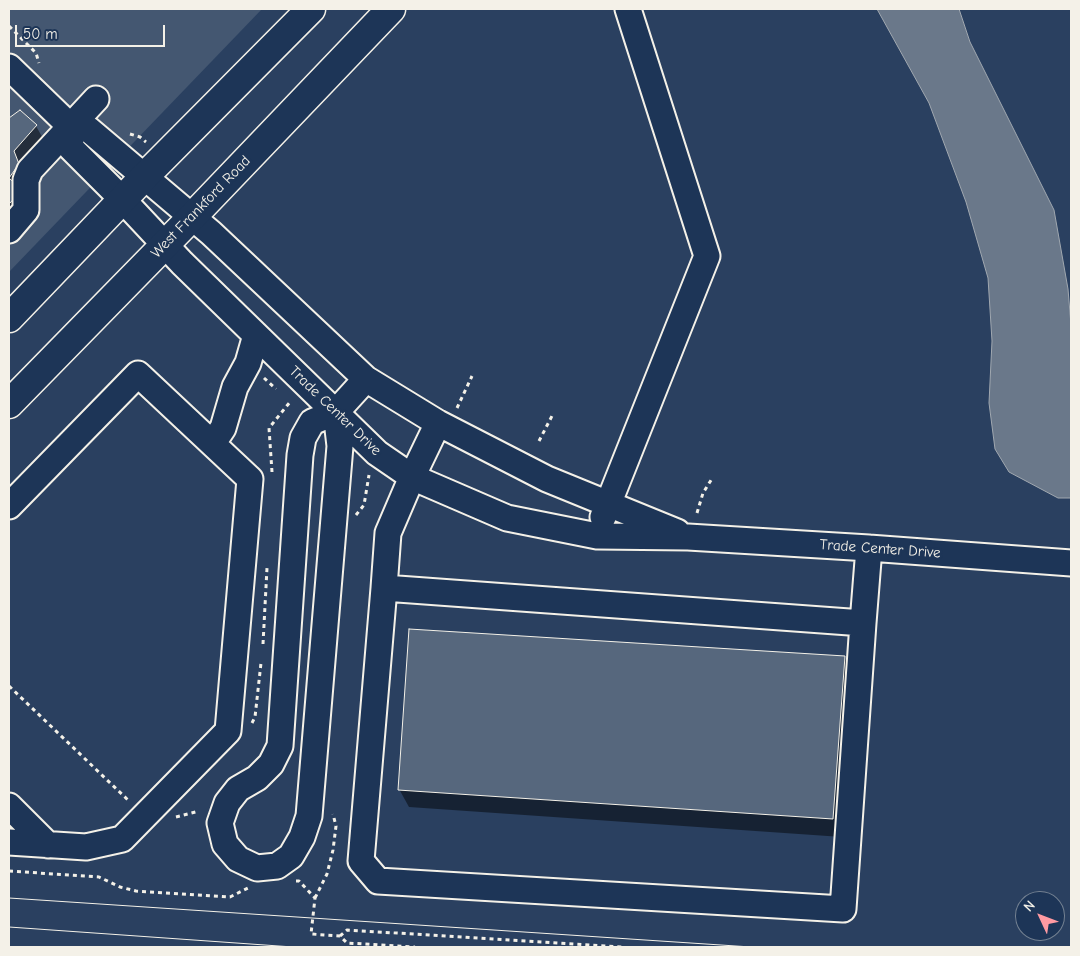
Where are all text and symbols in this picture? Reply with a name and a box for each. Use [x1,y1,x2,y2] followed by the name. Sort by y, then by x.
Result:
[18,15,168,47] scale bar
[23,25,58,43] text: 50 m
[148,152,254,262] street label: West Frankford Road
[285,362,385,460] street label: Trade Center Drive
[819,536,941,562] street label: Trade Center Drive
[1015,891,1065,941] north arrow
[1020,897,1039,915] text: N

